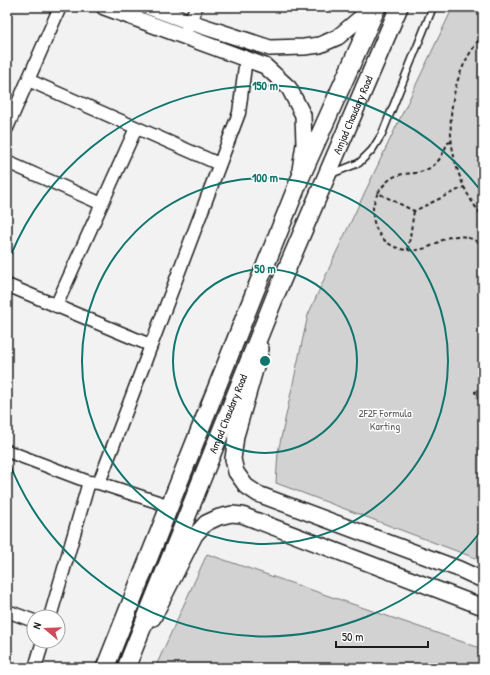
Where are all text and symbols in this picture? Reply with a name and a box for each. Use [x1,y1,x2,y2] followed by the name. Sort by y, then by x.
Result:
[330,73,376,156] street label: Amjad Chaudary Road
[252,77,278,94] text: 150 m
[252,169,278,186] text: 100 m
[254,260,276,277] text: 50 m
[258,354,272,368] centre of rings
[206,371,250,455] street label: Amjad Chaudary Road
[359,406,412,433] park label: 2F2F Formula Karting
[26,609,66,649] north arrow
[29,621,44,631] text: N
[336,623,428,649] scale bar
[342,628,363,645] text: 50 m

